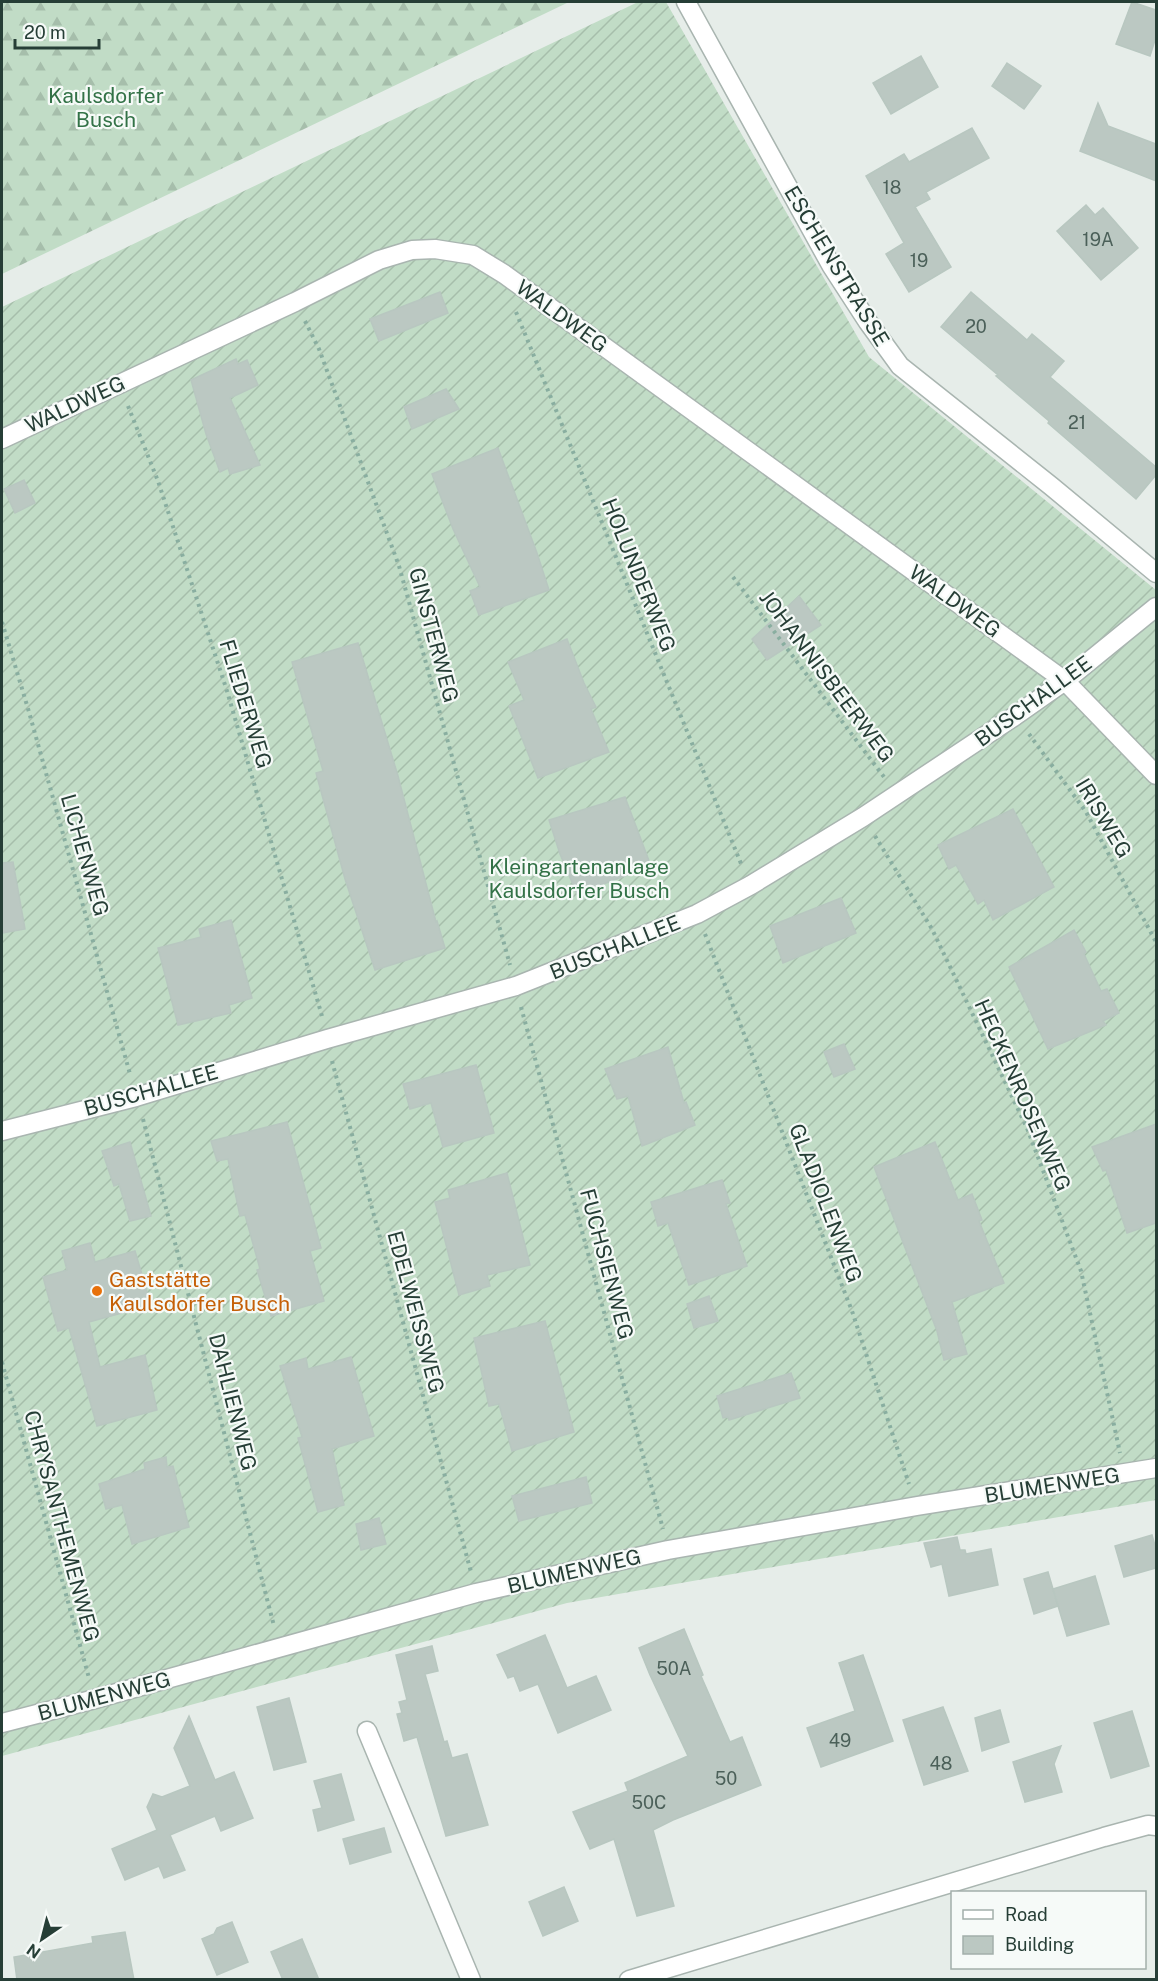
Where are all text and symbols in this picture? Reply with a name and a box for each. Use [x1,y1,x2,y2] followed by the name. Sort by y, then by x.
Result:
[15,12,99,50] scale bar
[24,22,66,43] text: 20 m
[48,83,164,132] park label: Kaulsdorfer Busch
[883,177,901,198] house number: 18
[779,181,895,351] street label: ESCHENSTRASSE
[1082,229,1114,250] house number: 19A
[910,250,928,271] house number: 19
[511,274,613,358] street label: WALDWEG
[965,316,987,337] house number: 20
[21,370,129,438] street label: WALDWEG
[1068,412,1086,433] house number: 21
[597,495,681,655] street label: HOLUNDERWEG
[904,559,1006,643] street label: WALDWEG
[404,565,464,705] street label: GINSTERWEG
[754,585,900,767] street label: JOHANNISBEERWEG
[215,637,277,771] street label: FLIEDERWEG
[970,650,1096,752] street label: BUSCHALLEE
[1071,774,1137,862] street label: IRISWEG
[56,791,114,919] street label: LICHENWEG
[488,854,670,903] park label: Kleingartenanlage Kaulsdorfer Busch
[546,909,684,985] street label: BUSCHALLEE
[969,995,1077,1195] street label: HECKENROSENWEG
[81,1059,221,1121] street label: BUSCHALLEE
[784,1120,868,1286] street label: GLADIOLENWEG
[575,1186,639,1342] street label: FUCHSIENWEG
[382,1228,450,1396] street label: EDELWEISSWEG
[109,1267,290,1316] place label: Gaststätte Kaulsdorfer Busch
[90,1284,104,1298] marker: Gaststätte Kaulsdorfer Busch
[204,1331,262,1473] street label: DAHLIENWEG
[19,1408,105,1644] street label: CHRYSANTHEMENWEG
[983,1462,1121,1508] street label: BLUMENWEG
[505,1543,643,1599] street label: BLUMENWEG
[656,1658,692,1679] house number: 50A
[35,1666,173,1726] street label: BLUMENWEG
[829,1730,851,1751] house number: 49
[930,1753,952,1774] house number: 48
[715,1768,737,1789] house number: 50
[632,1792,666,1813] house number: 50C
[951,1891,1146,1969] legend
[1005,1904,1048,1925] text: Road
[12,1909,72,1969] north arrow
[1005,1934,1074,1955] text: Building
[23,1940,44,1962] text: N

